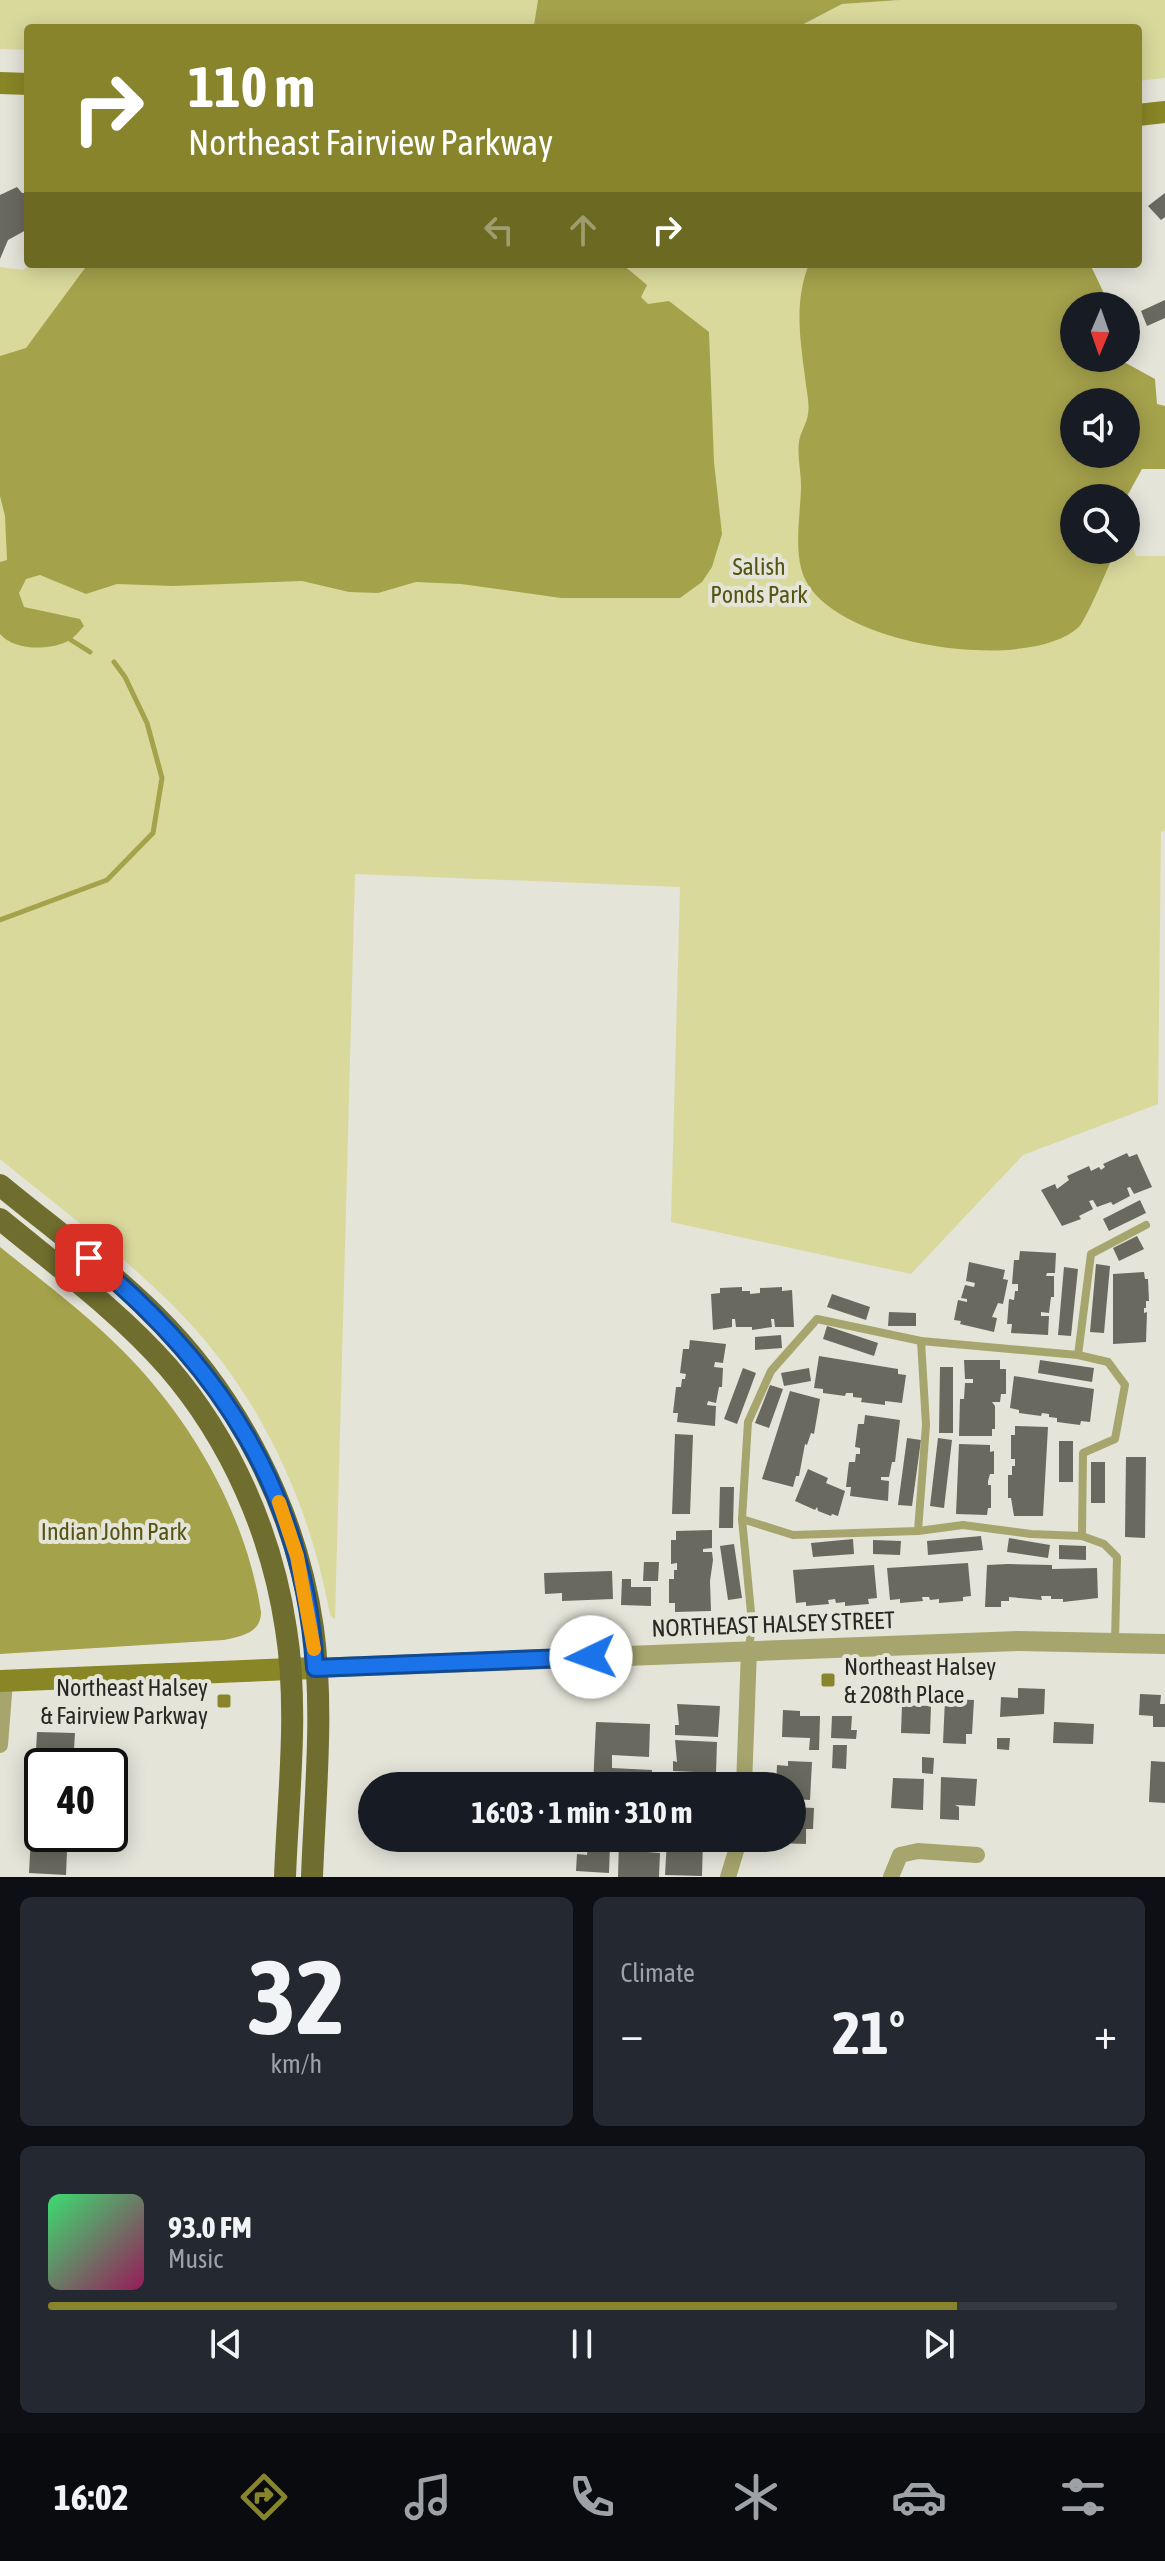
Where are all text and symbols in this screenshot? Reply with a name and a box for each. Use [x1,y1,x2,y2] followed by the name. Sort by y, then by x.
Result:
[188,55,315,119] text: 110 m
[56,56,160,160] icon: right
[188,121,553,163] text: Northeast Fairview Parkway
[477,208,521,252] icon: left
[561,208,605,252] icon: ahead
[645,208,689,252] icon: right
[1060,292,1140,372] north arrow
[1060,292,1140,564] map controls
[1060,388,1140,468] button: sound
[1060,484,1140,564] button: search
[710,553,808,608] park label: Salish Ponds Park
[55,1224,123,1292] pin
[67,1236,111,1280] icon: arrive
[41,1518,188,1545] park label: Indian John Park
[651,1606,896,1642] street label: NORTHEAST HALSEY STREET
[549,1615,633,1699] position arrow
[844,1653,996,1708] place label: Northeast Halsey & 208th Place
[819,1671,837,1689] marker: Northeast Halsey & 208th Place
[40,1674,208,1729] place label: Northeast Halsey & Fairview Parkway
[215,1692,233,1710] marker: Northeast Halsey & Fairview Parkway
[24,1748,128,1852] speed limit sign: 40
[472,1795,692,1829] text: 16:03 · 1 min · 310 m
[247,1937,345,2056] text: 32
[621,1958,695,1988] text: Climate
[832,1998,905,2067] text: 21°
[621,2008,643,2058] text: −
[1094,2008,1117,2058] text: +
[270,2049,322,2079] text: km/h
[168,2210,252,2244] text: 93.0 FM
[168,2244,223,2274] text: Music
[204,2322,248,2366] icon: previous
[560,2322,604,2366] icon: pause
[917,2322,961,2366] icon: next
[236,2469,292,2525] icon: directions
[400,2469,456,2525] icon: music
[564,2469,620,2525] icon: phone
[728,2469,784,2525] icon: climate
[891,2469,947,2525] icon: car
[1055,2469,1111,2525] icon: filters
[54,2476,129,2518] text: 16:02

